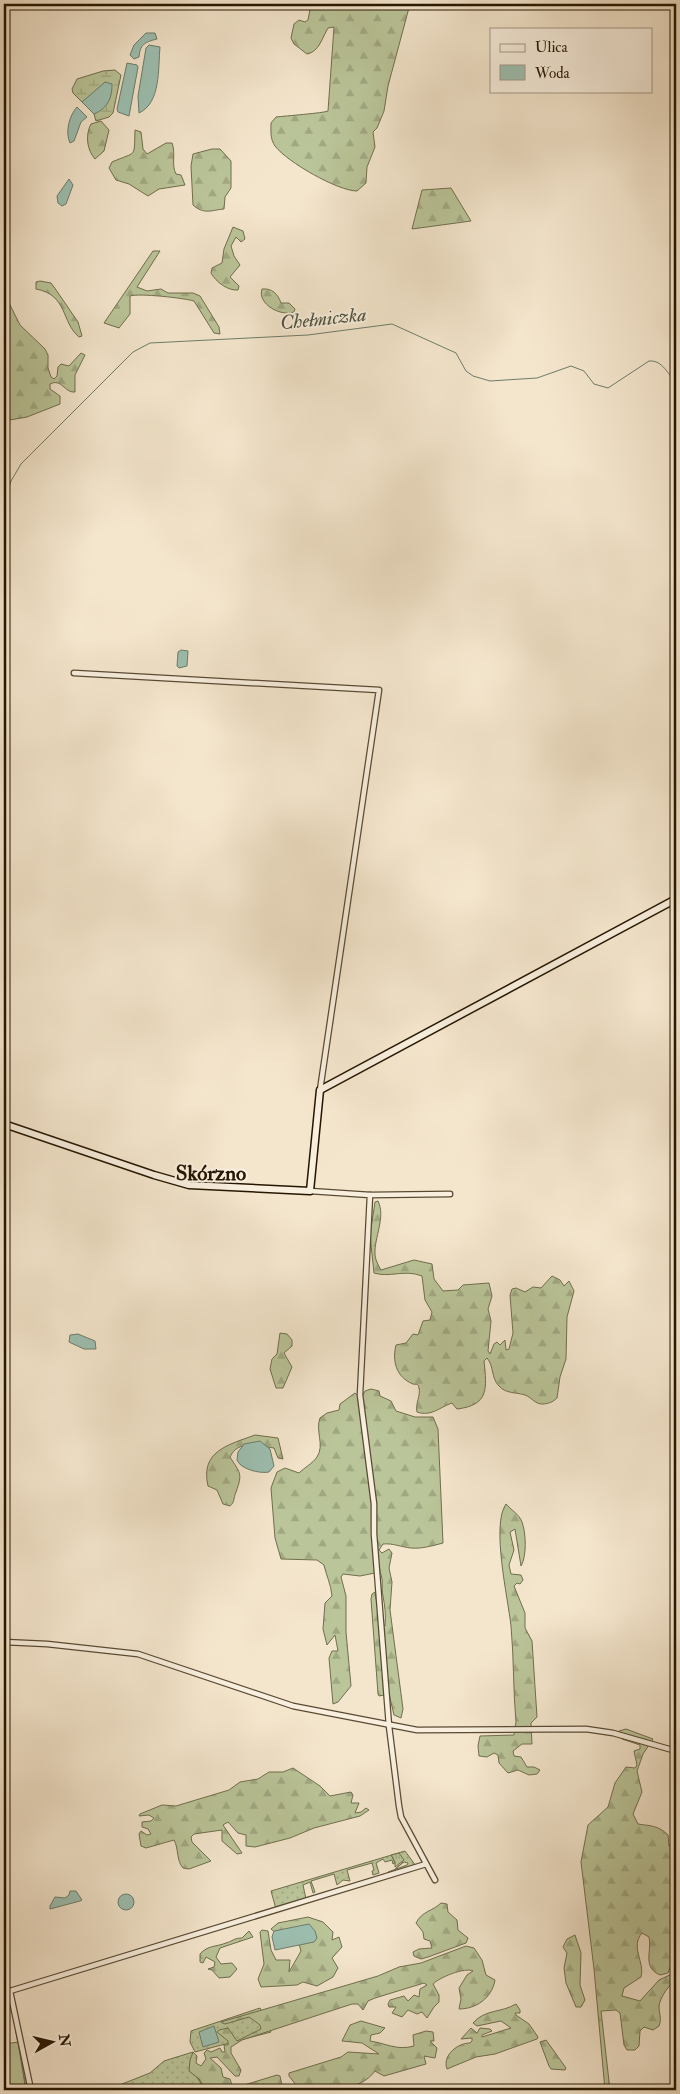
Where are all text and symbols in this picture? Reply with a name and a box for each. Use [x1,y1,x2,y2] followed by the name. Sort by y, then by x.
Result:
[490,28,652,92] legend
[535,38,568,57] text: Ulica
[534,64,571,83] text: Woda
[279,302,367,335] water label: Chełmiczka
[176,1160,246,1187] district label: Skórzno
[28,2016,78,2066] north arrow
[55,2032,74,2048] text: N

